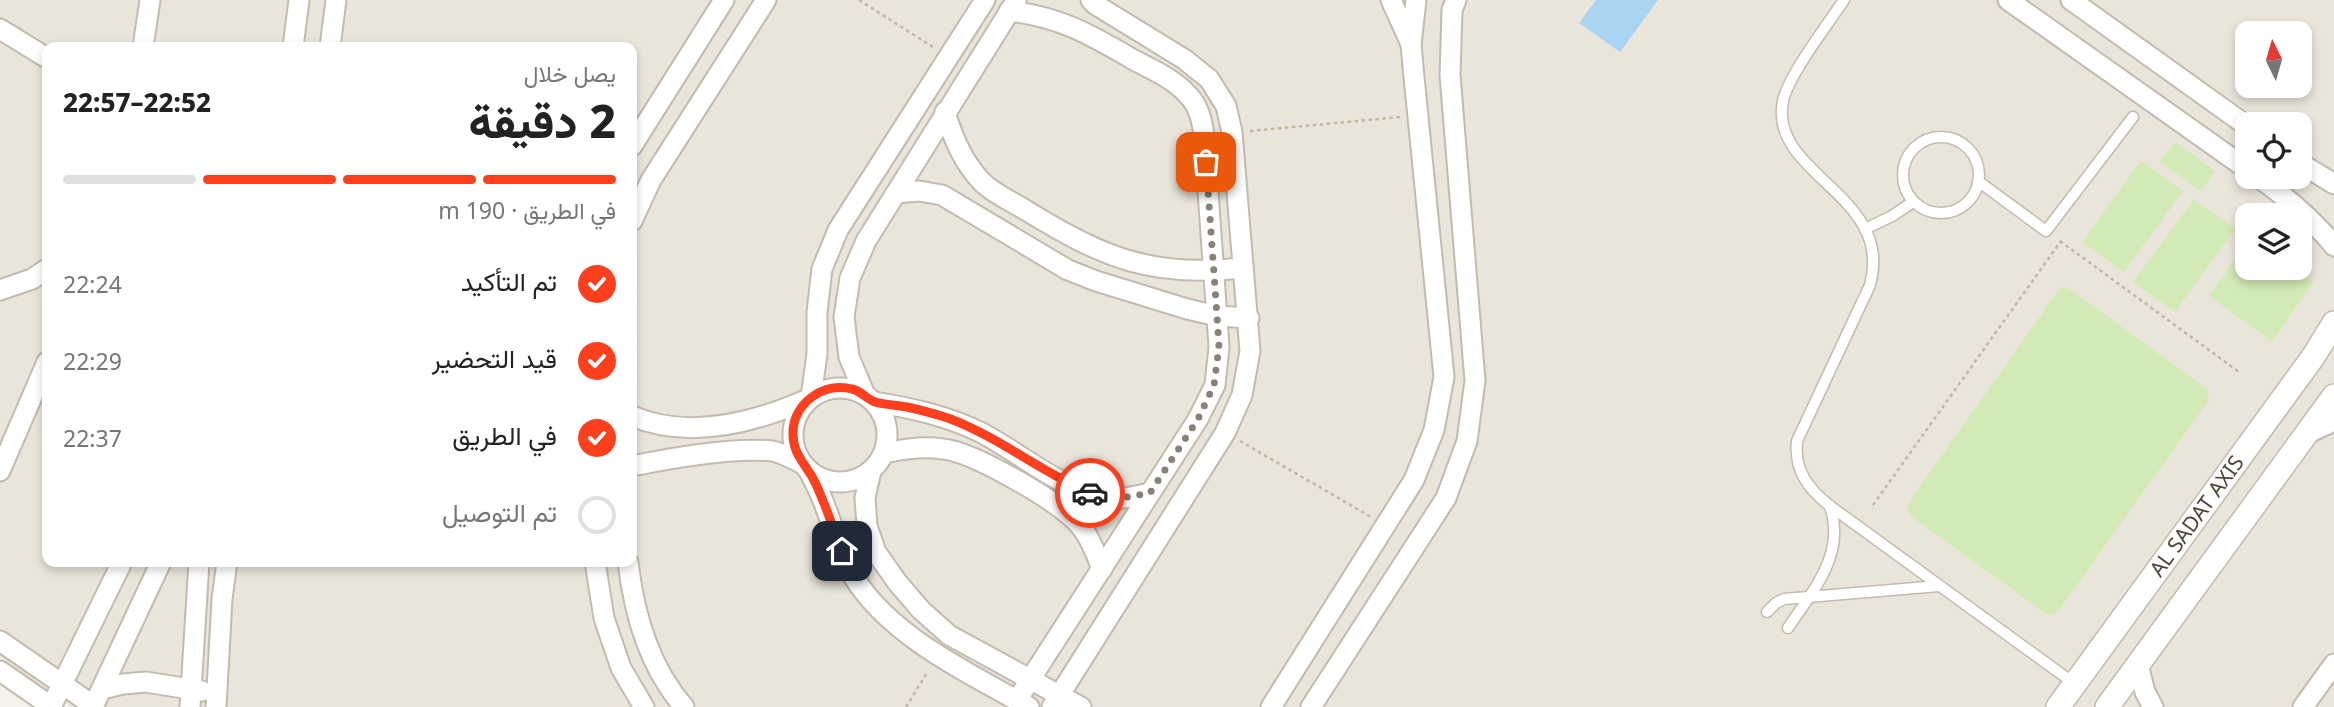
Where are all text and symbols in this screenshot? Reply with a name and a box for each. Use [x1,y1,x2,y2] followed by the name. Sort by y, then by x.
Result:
[2235,21,2312,98] north arrow
[2235,21,2312,280] map controls
[524,57,616,89] text: يصل خلال
[63,84,211,120] text: 22:52–22:57
[469,89,616,151] text: 2 دقيقة
[2235,112,2312,189] button: locate
[1176,132,1236,192] pin
[1187,143,1225,181] icon: bag
[438,194,616,226] text: في الطريق · 190 m
[2235,203,2312,280] button: layers
[461,263,557,299] text: تم التأكيد
[578,265,616,303] icon: check
[63,268,122,300] text: 22:24
[432,340,557,376] text: قيد التحضير
[578,342,616,380] icon: check
[63,345,122,377] text: 22:29
[452,417,557,453] text: في الطريق
[578,419,616,457] icon: check
[63,422,122,454] text: 22:37
[2143,450,2250,582] street label: AL SADAT AXIS
[1055,458,1125,528] courier
[1071,474,1109,512] icon: car
[442,494,557,530] text: تم التوصيل
[812,521,872,581] pin
[823,532,861,570] icon: home

